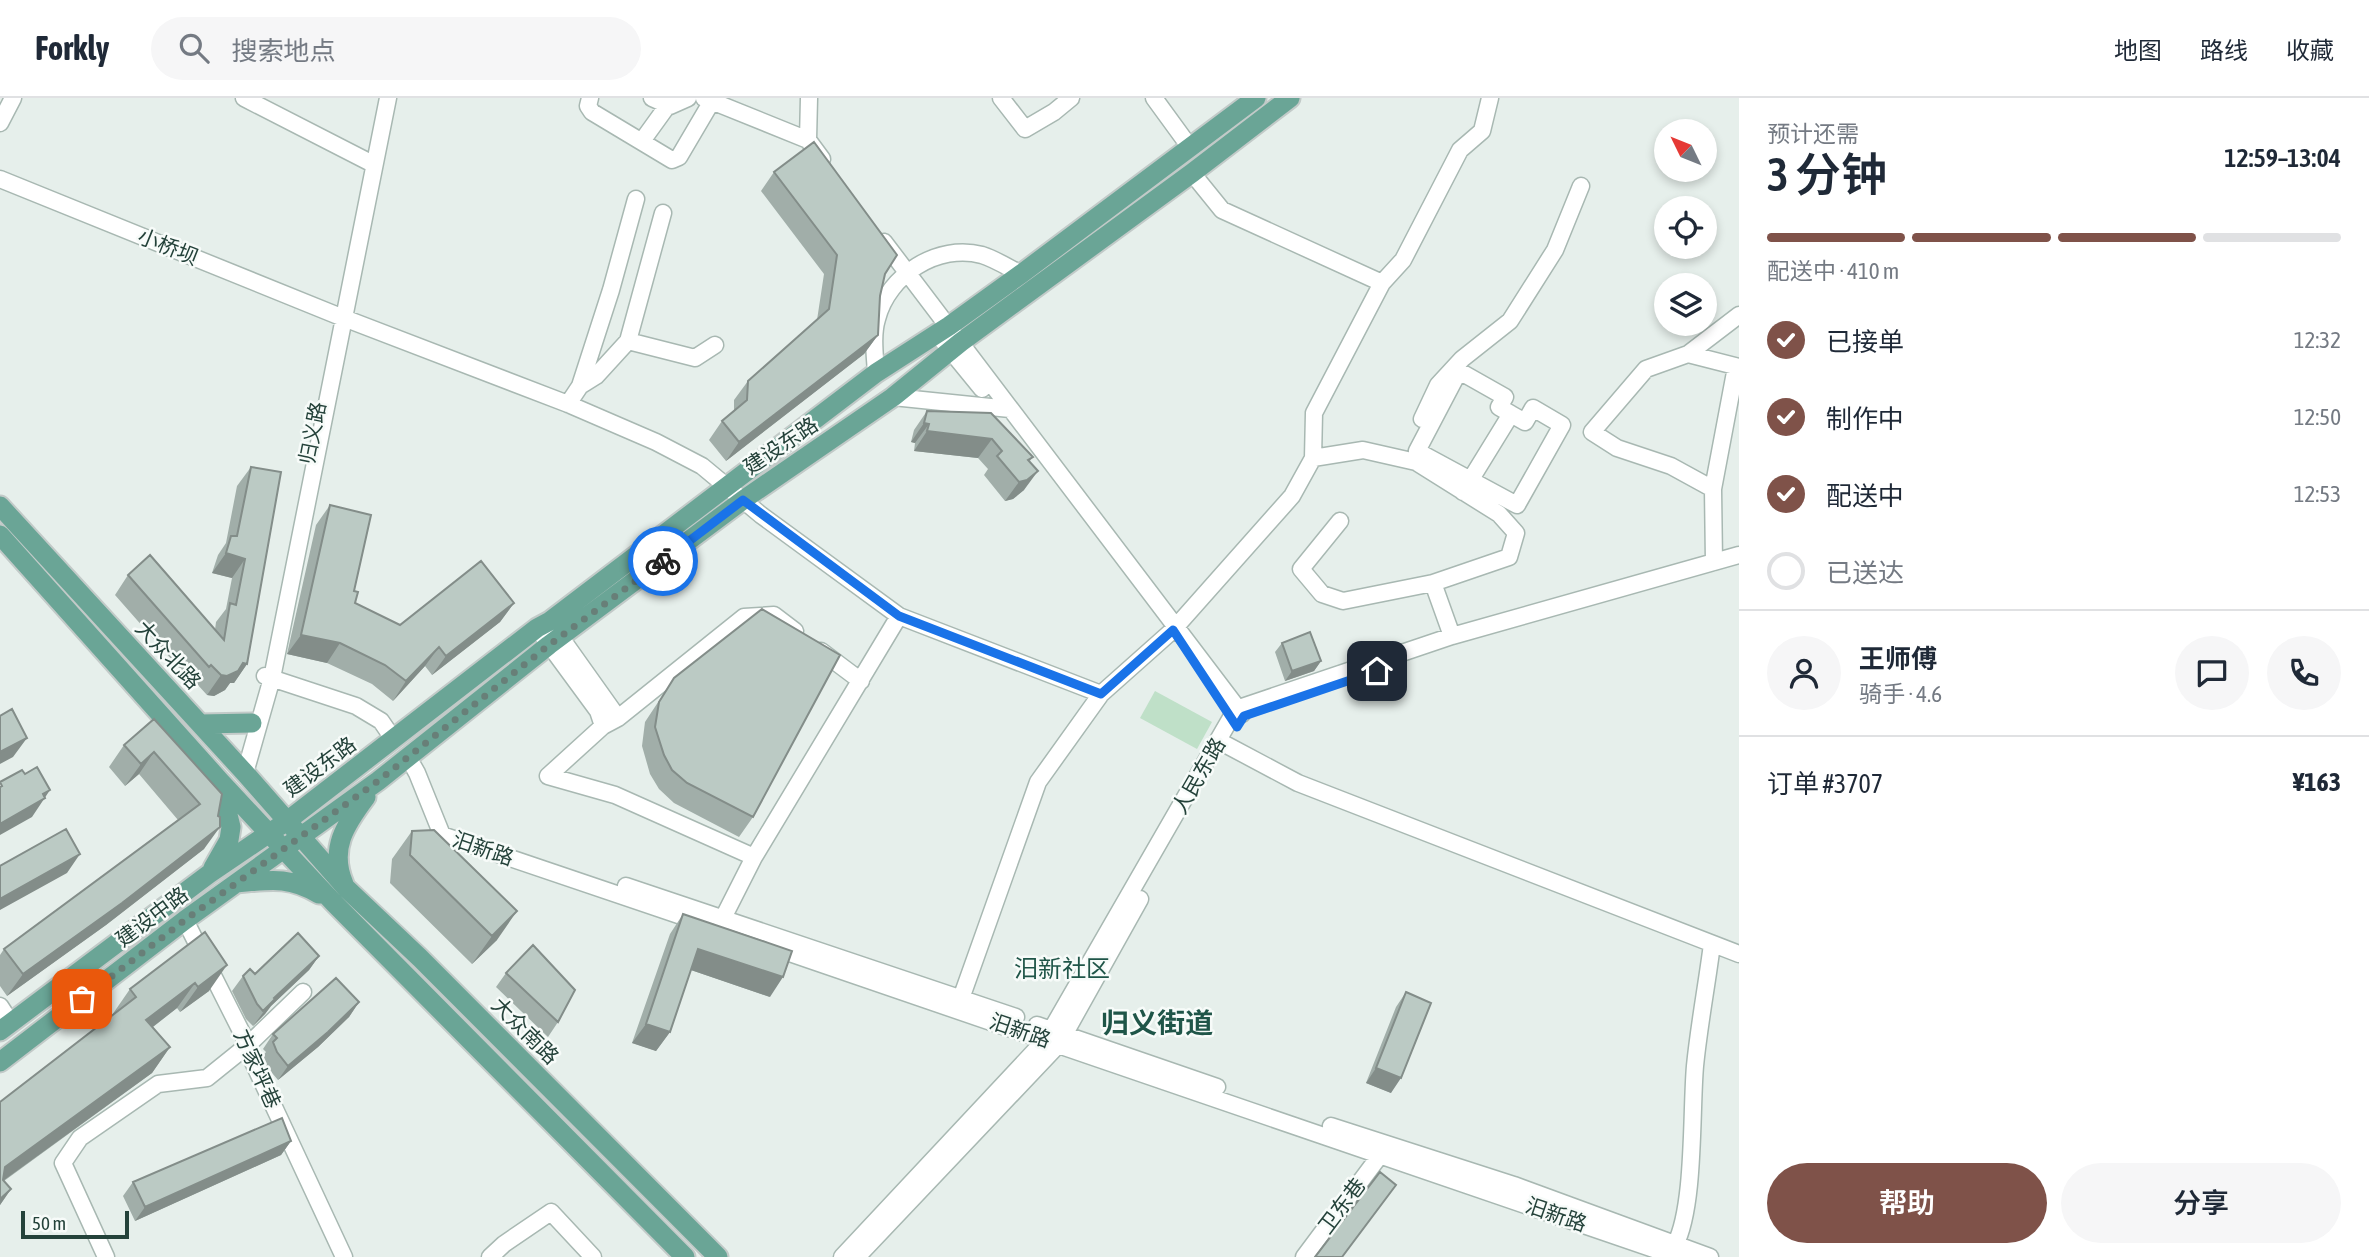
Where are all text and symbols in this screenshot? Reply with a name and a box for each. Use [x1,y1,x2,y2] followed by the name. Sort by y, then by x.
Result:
[151,17,641,80] search box
[35,29,109,67] text: Forkly
[175,29,213,67] icon: search
[231,36,335,66] text: 搜索地点
[2114,37,2162,64] text: 地图
[2200,37,2248,64] text: 路线
[2286,37,2334,64] text: 收藏
[1654,119,1717,182] north arrow
[1654,119,1717,336] map controls
[1767,121,1859,147] text: 预计还需
[2224,143,2341,173] text: 12:59–13:04
[1767,148,1887,201] text: 3 分钟
[1654,196,1717,259] button: locate
[135,223,202,269] street label: 小桥坝
[1767,258,1899,284] text: 配送中 · 410 m
[1654,273,1717,336] button: layers
[1767,321,1805,359] icon: check
[1826,327,1904,357] text: 已接单
[2294,327,2341,353] text: 12:32
[1767,398,1805,436] icon: check
[294,400,330,466] street label: 归义路
[1826,404,1904,434] text: 制作中
[2294,404,2341,430] text: 12:50
[739,412,822,479] street label: 建设东路
[1767,475,1805,513] icon: check
[1826,481,1904,511] text: 配送中
[2294,481,2341,507] text: 12:53
[628,526,698,596] courier
[644,542,682,580] icon: bike
[1826,558,1904,588] text: 已送达
[131,615,206,693] street label: 大众北路
[1767,636,1841,710] button: person
[2175,636,2249,710] button: chat
[2267,636,2341,710] button: phone
[1347,641,1407,701] pin
[1859,644,1937,674] text: 王师傅
[1358,652,1396,690] icon: home
[1859,681,1942,707] text: 骑手 · 4.6
[279,731,360,801] street label: 建设东路
[1167,733,1230,818] street label: 人民东路
[2293,767,2341,797] text: ¥163
[1767,769,1883,799] text: 订单 #3707
[450,826,517,870] street label: 汨新路
[111,881,192,951] street label: 建设中路
[1014,955,1110,982] district label: 汨新社区
[52,969,112,1029] pin
[63,980,101,1018] icon: bag
[488,992,564,1068] street label: 大众南路
[1101,1007,1213,1039] district label: 归义街道
[987,1008,1054,1052] street label: 汨新路
[230,1025,286,1112] street label: 方家坪巷
[1767,1163,2047,1243] button: 帮助
[2061,1163,2341,1243] button: 分享
[1313,1173,1370,1238] street label: 卫东巷
[1523,1192,1590,1236] street label: 汨新路
[21,1208,130,1240] scale bar
[32,1212,66,1234] text: 50 m

